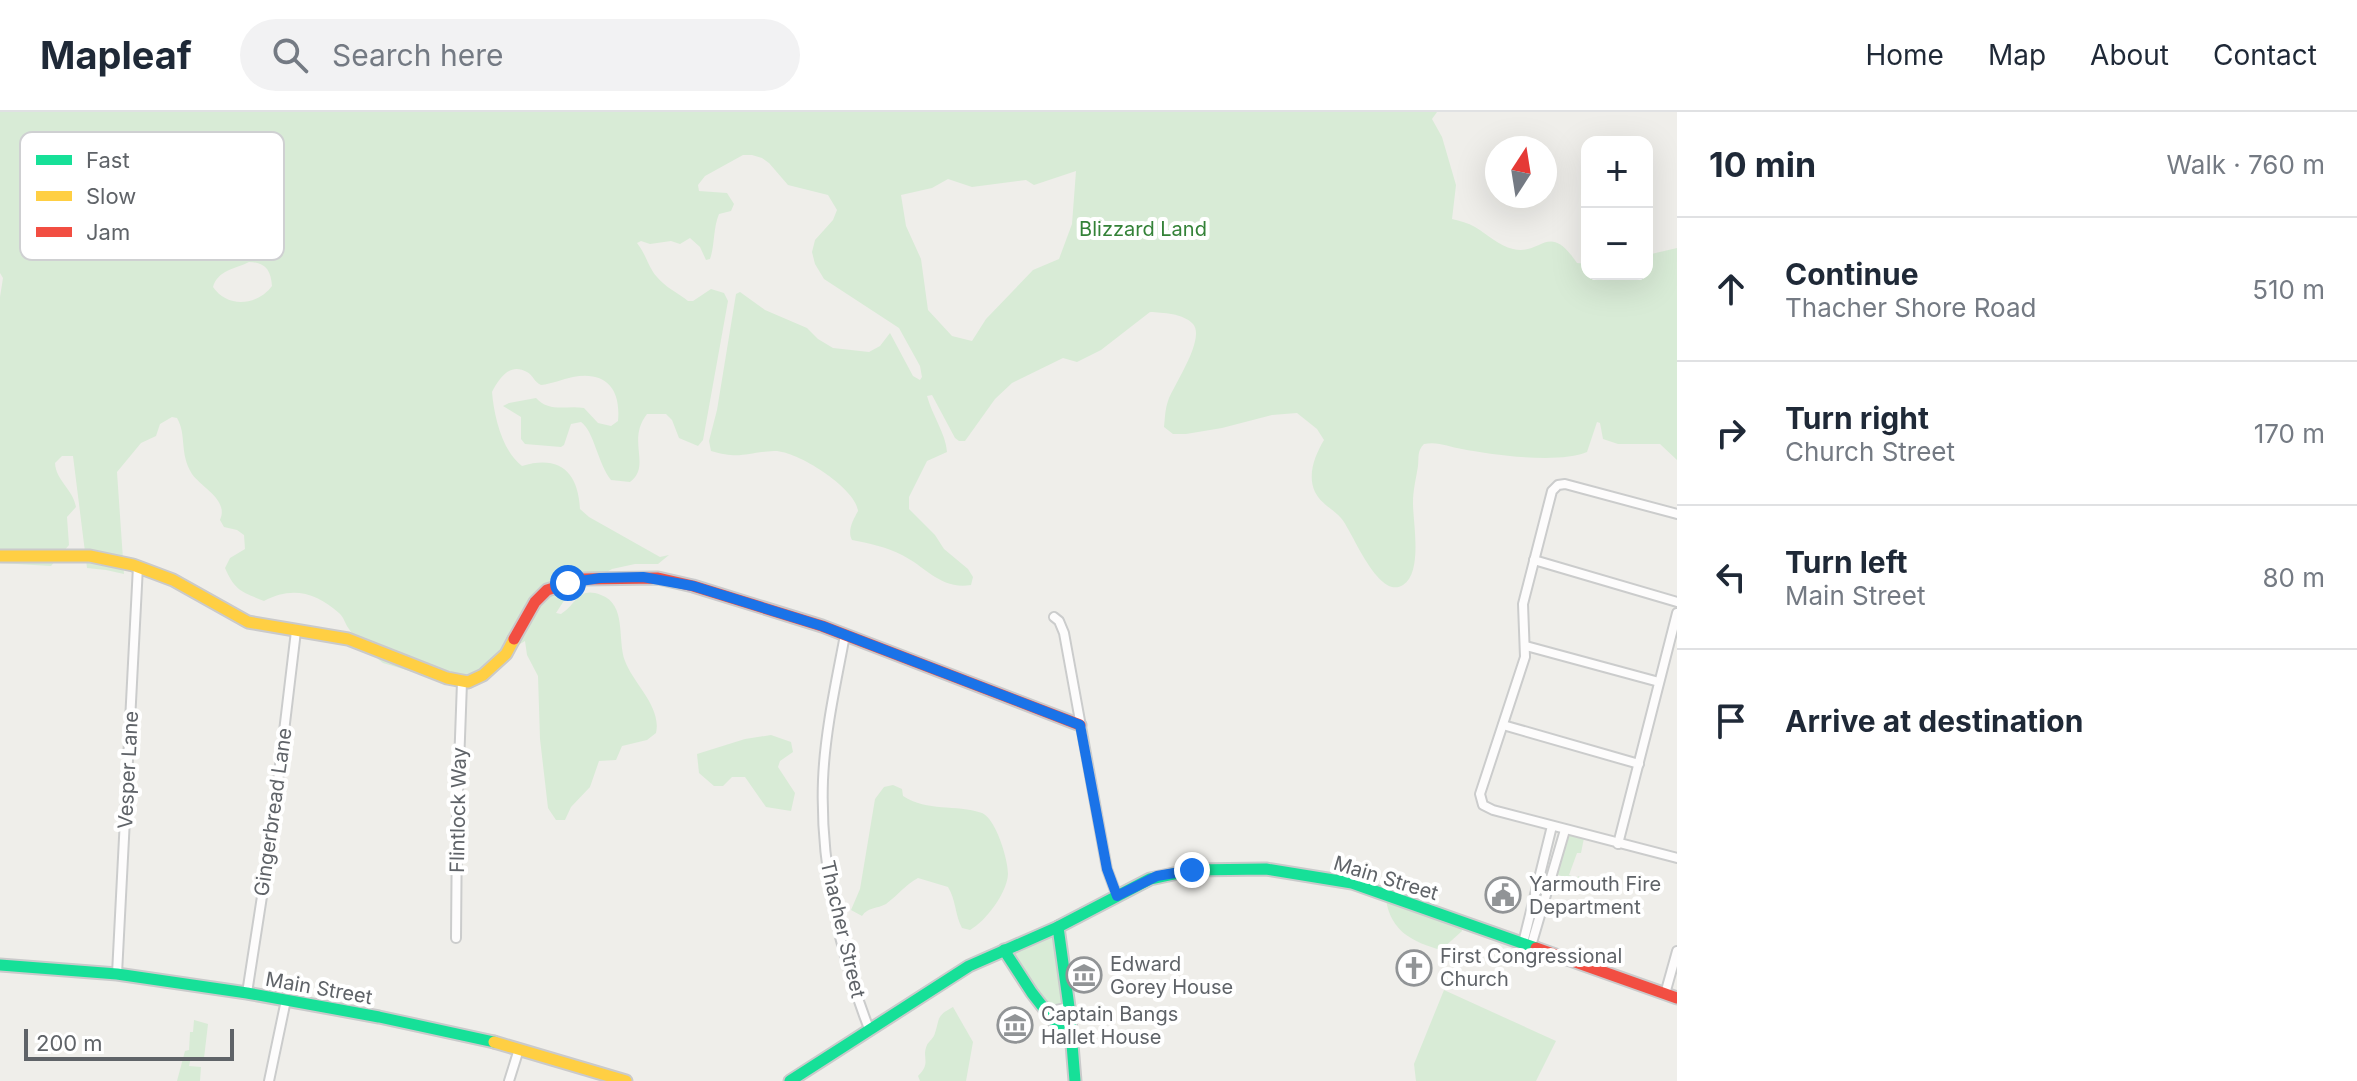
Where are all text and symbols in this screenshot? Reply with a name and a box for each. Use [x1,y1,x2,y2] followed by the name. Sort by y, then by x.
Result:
[240,19,800,91] search box
[40,32,192,78] text: Mapleaf
[268,33,312,77] icon: search
[332,37,503,73] text: Search here
[1865,38,1944,72] text: Home
[1988,38,2046,72] text: Map
[2090,38,2169,72] text: About
[2213,38,2317,72] text: Contact
[20,132,284,260] legend
[1485,136,1557,208] north arrow
[1581,136,1653,280] map controls
[1581,136,1653,208] button: +
[1709,144,1816,185] text: 10 min
[86,147,130,173] text: Fast
[2166,149,2325,180] text: Walk · 760 m
[86,183,136,209] text: Slow
[1581,208,1653,280] button: −
[1079,217,1207,241] park label: Blizzard Land
[86,219,130,245] text: Jam
[1785,256,1919,292] text: Continue
[1709,267,1753,311] icon: ahead
[2252,274,2325,305] text: 510 m
[1785,292,2036,323] text: Thacher Shore Road
[1785,400,1929,436] text: Turn right
[1709,411,1753,455] icon: right
[2254,418,2325,449] text: 170 m
[1785,436,1955,467] text: Church Street
[1785,544,1907,580] text: Turn left
[1709,555,1753,599] icon: left
[2262,562,2325,593] text: 80 m
[550,565,586,601] route start
[1785,580,1925,611] text: Main Street
[1709,699,1753,743] icon: arrive
[1785,703,2083,739] text: Arrive at destination
[113,710,143,830] street label: Vesper Lane
[249,726,297,898] street label: Gingerbread Lane
[445,747,471,873] street label: Flintlock Way
[1331,851,1442,905] street label: Main Street
[1174,852,1210,888] route end
[816,858,871,1001] street label: Thacher Street
[1529,872,1661,919] place label: Yarmouth Fire Department
[1484,876,1522,914] public building icon: Yarmouth Fire Department
[1440,944,1622,991] place label: First Congressional Church
[1395,949,1433,987] church icon: First Congressional Church
[1110,952,1233,999] place label: Edward Gorey House
[1065,956,1103,994] museum icon: Edward Gorey House
[264,967,375,1009] street label: Main Street
[1041,1002,1178,1049] place label: Captain Bangs Hallet House
[996,1006,1034,1044] museum icon: Captain Bangs Hallet House
[24,1025,234,1061] scale bar
[36,1030,103,1056] text: 200 m

